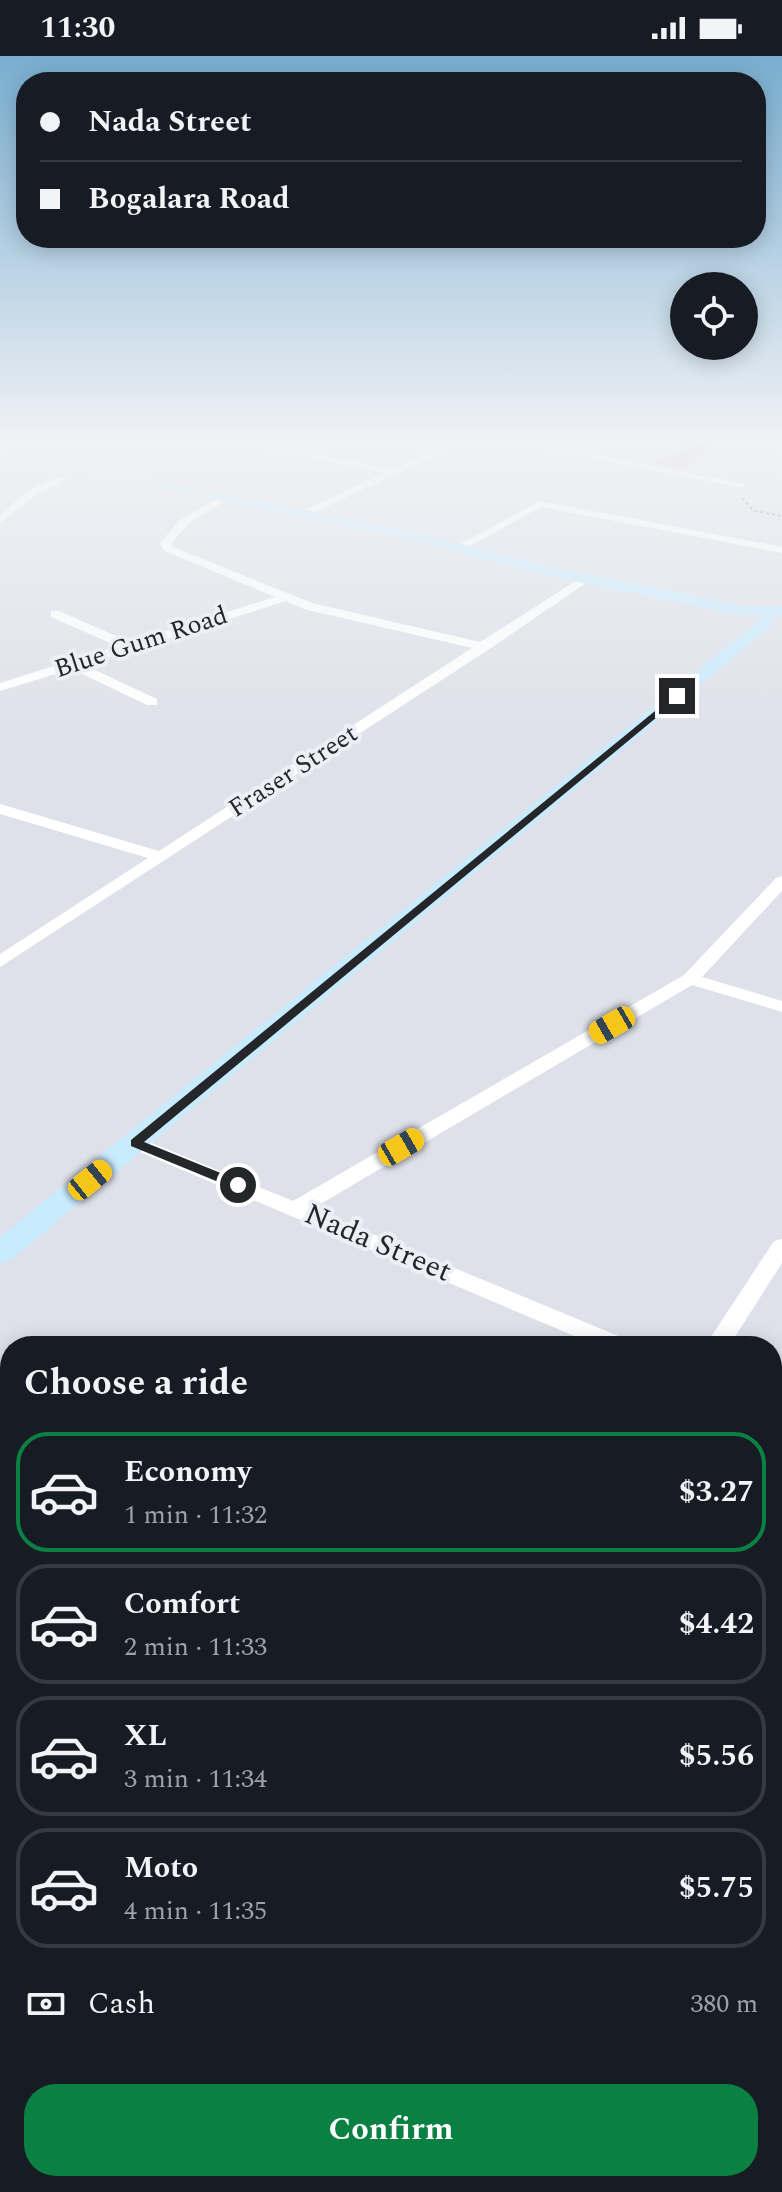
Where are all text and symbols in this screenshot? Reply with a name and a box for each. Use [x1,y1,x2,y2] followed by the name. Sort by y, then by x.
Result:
[40,5,115,51] text: 11:30
[88,99,252,145] text: Nada Street
[88,176,290,222] text: Bogalara Road
[670,272,758,360] map controls
[670,272,758,360] button: locate
[49,595,233,689] street label: Blue Gum Road
[659,678,695,714] route end
[220,714,366,828] street label: Fraser Street
[585,1003,639,1047] car
[374,1125,428,1169] car
[64,1156,116,1204] car
[220,1167,256,1203] route start
[297,1191,459,1295] street label: Nada Street
[24,1356,248,1411] text: Choose a ride
[124,1449,251,1495] text: Economy
[28,1456,100,1528] icon: car
[679,1469,754,1515] text: $3.27
[124,1495,267,1535] text: 1 min · 11:32
[124,1581,240,1627] text: Comfort
[28,1588,100,1660] icon: car
[679,1601,754,1647] text: $4.42
[124,1627,267,1667] text: 2 min · 11:33
[124,1713,167,1759] text: XL
[28,1720,100,1792] icon: car
[679,1733,754,1779] text: $5.56
[124,1759,267,1799] text: 3 min · 11:34
[124,1845,198,1891] text: Moto
[28,1852,100,1924] icon: car
[679,1865,754,1911] text: $5.75
[124,1891,267,1931] text: 4 min · 11:35
[88,1981,155,2027] text: Cash
[24,1982,68,2026] icon: cash
[690,1984,758,2024] text: 380 m
[24,2084,758,2176] button: Confirm

